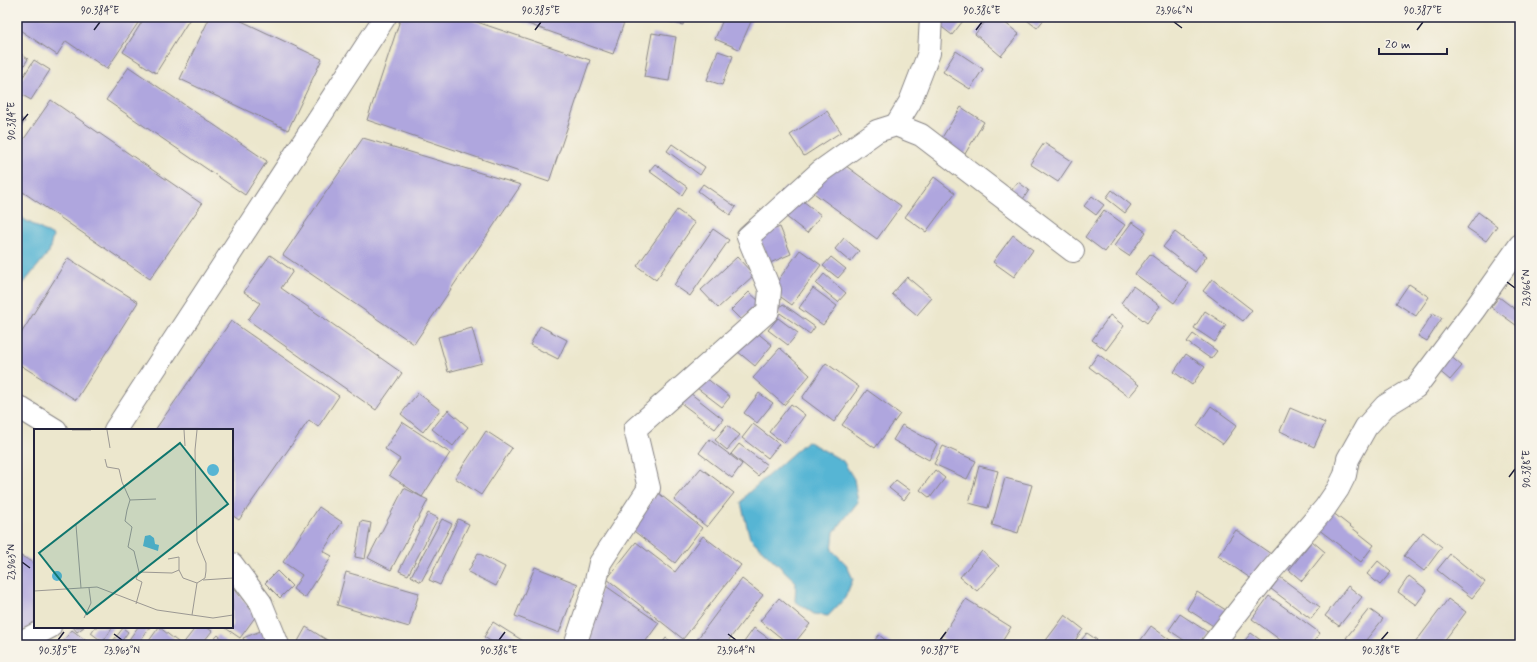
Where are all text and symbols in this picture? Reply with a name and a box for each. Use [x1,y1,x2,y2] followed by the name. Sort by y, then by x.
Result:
[81,4,119,18] text: 90.384°E
[522,4,560,18] text: 90.385°E
[964,4,1001,18] text: 90.386°E
[1156,4,1193,18] text: 23.966°N
[1404,4,1442,18] text: 90.387°E
[1379,30,1447,56] scale bar
[1385,37,1411,53] text: 20 m
[5,102,19,140] text: 90.384°E
[1520,269,1534,306] text: 23.966°N
[34,429,233,628] inset map
[1520,450,1534,488] text: 90.388°E
[5,544,19,580] text: 23.963°N
[39,644,77,658] text: 90.385°E
[104,644,140,658] text: 23.963°N
[481,644,518,658] text: 90.386°E
[717,644,755,658] text: 23.964°N
[921,644,959,658] text: 90.387°E
[1362,644,1400,658] text: 90.388°E

